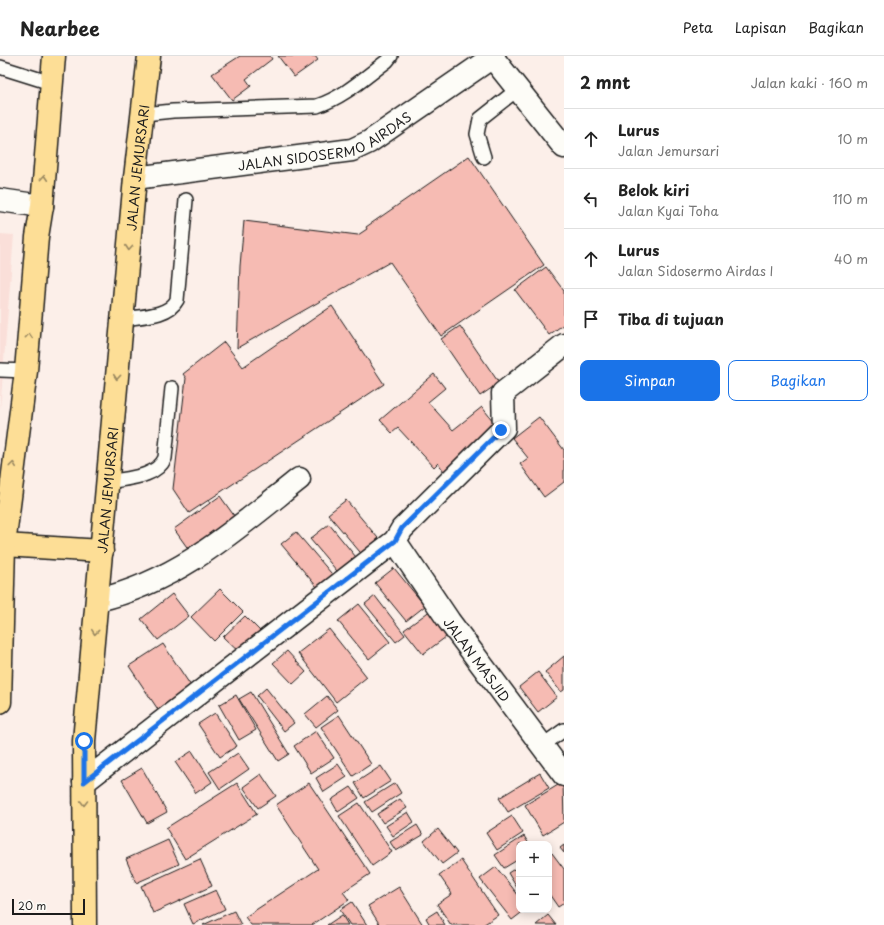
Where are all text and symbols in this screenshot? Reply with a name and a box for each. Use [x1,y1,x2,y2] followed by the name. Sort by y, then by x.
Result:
[20,14,100,42] text: Nearbee
[683,17,713,38] text: Peta
[735,17,786,38] text: Lapisan
[808,17,864,38] text: Bagikan
[580,69,631,95] text: 2 mnt
[751,73,868,92] text: Jalan kaki · 160 m
[121,103,153,231] street label: JALAN JEMURSARI
[237,107,415,174] street label: JALAN SIDOSERMO AIRDAS
[618,118,659,141] text: Lurus
[580,128,602,150] icon: ahead
[838,129,868,148] text: 10 m
[618,141,719,160] text: Jalan Jemursari
[40,175,49,181] one-way arrow
[618,178,689,201] text: Belok kiri
[580,188,602,210] icon: left
[833,189,868,208] text: 110 m
[618,201,719,220] text: Jalan Kyai Toha
[618,238,659,261] text: Lurus
[125,245,134,251] one-way arrow
[580,248,602,270] icon: ahead
[834,249,868,268] text: 40 m
[618,261,774,280] text: Jalan Sidosermo Airdas I
[618,307,724,330] text: Tiba di tujuan
[580,308,602,330] icon: arrive
[24,332,33,339] one-way arrow
[580,360,720,401] button: Simpan
[728,360,868,401] button: Bagikan
[113,374,122,380] one-way arrow
[492,421,510,439] route end
[92,426,122,554] street label: JALAN JEMURSARI
[9,462,18,468] one-way arrow
[440,613,515,705] street label: JALAN MASJID
[91,628,100,635] one-way arrow
[75,732,93,750] route start
[80,800,88,806] one-way arrow
[516,841,552,913] map controls
[516,841,552,877] button: +
[516,877,552,913] button: −
[12,897,85,916] scale bar
[18,897,46,914] text: 20 m

